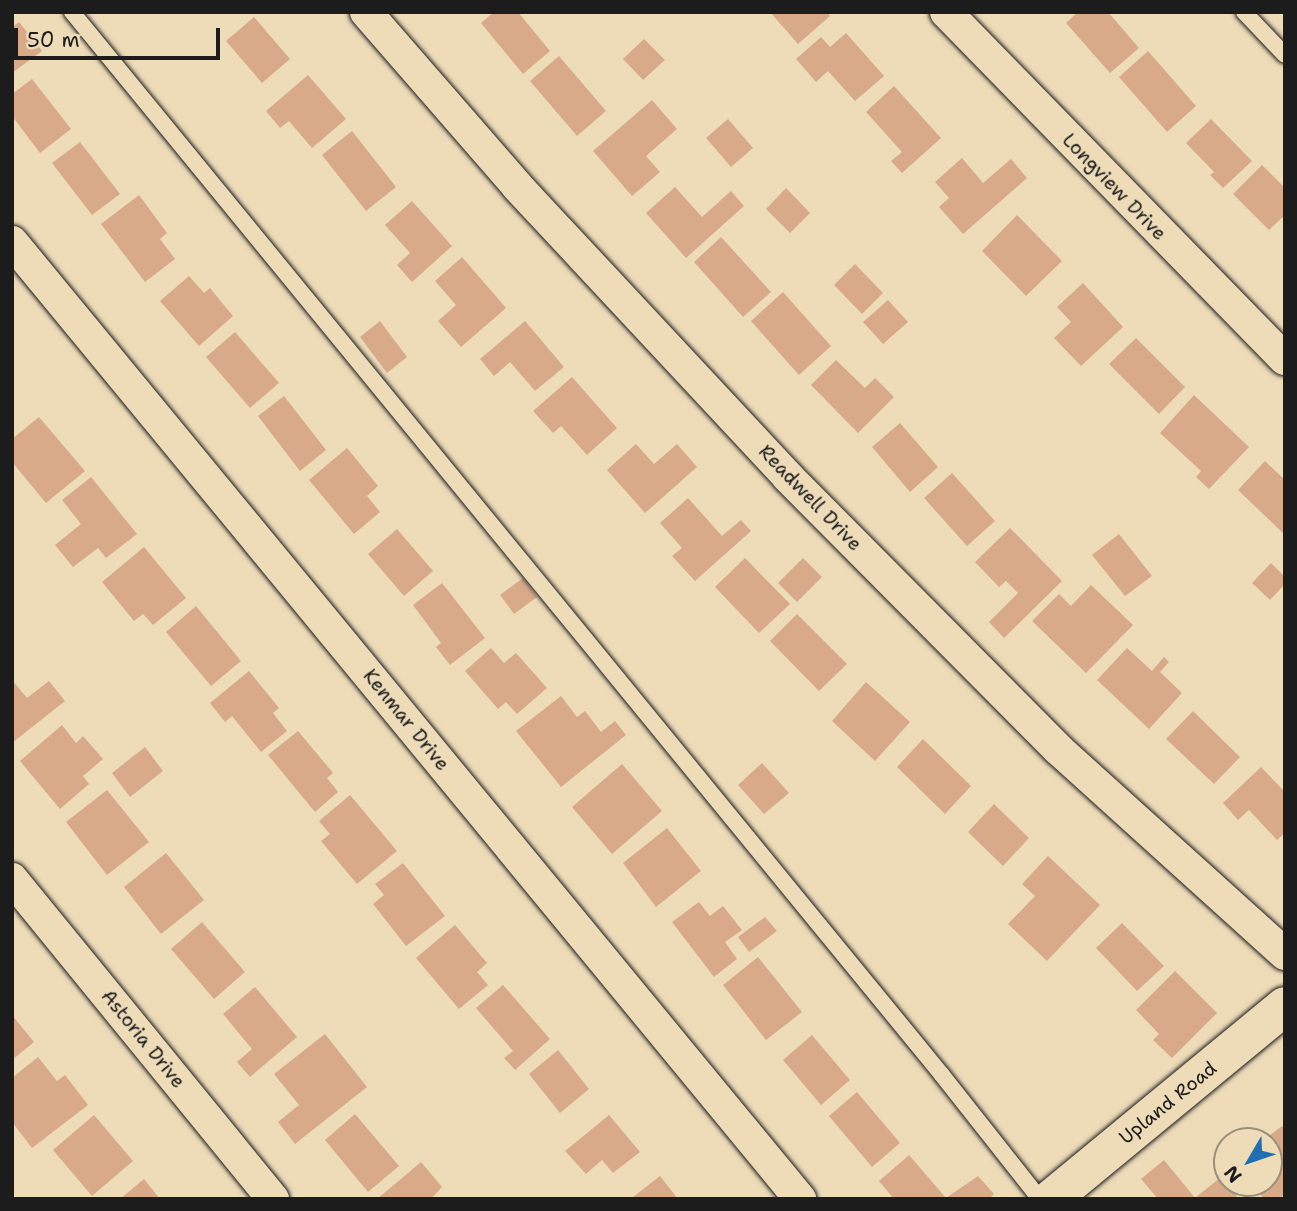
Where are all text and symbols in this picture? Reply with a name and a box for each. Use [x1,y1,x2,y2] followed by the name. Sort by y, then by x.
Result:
[18,14,224,58] scale bar
[27,26,80,54] text: 50 m
[1057,129,1171,245] street label: Longview Drive
[754,440,866,556] street label: Readwell Drive
[358,665,454,775] street label: Kenmar Drive
[96,985,190,1093] street label: Astoria Drive
[1115,1057,1221,1149] street label: Upland Road
[1213,1127,1283,1197] north arrow
[1218,1161,1247,1188] text: N

